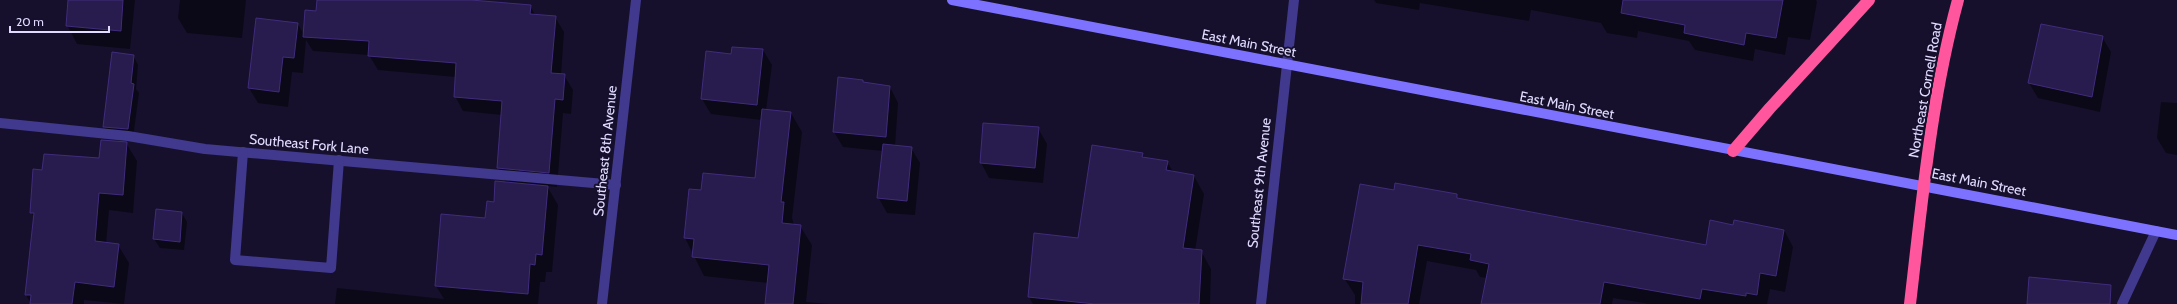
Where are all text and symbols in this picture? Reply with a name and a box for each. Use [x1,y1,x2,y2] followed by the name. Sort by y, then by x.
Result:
[10,8,109,34] scale bar
[16,14,44,29] text: 20 m
[1904,21,1946,159] street label: Northeast Cornell Road
[1200,25,1298,61] street label: East Main Street
[589,85,621,217] street label: Southeast 8th Avenue
[1518,87,1616,123] street label: East Main Street
[1243,117,1275,249] street label: Southeast 9th Avenue
[248,130,370,158] street label: Southeast Fork Lane
[1930,164,2028,200] street label: East Main Street

